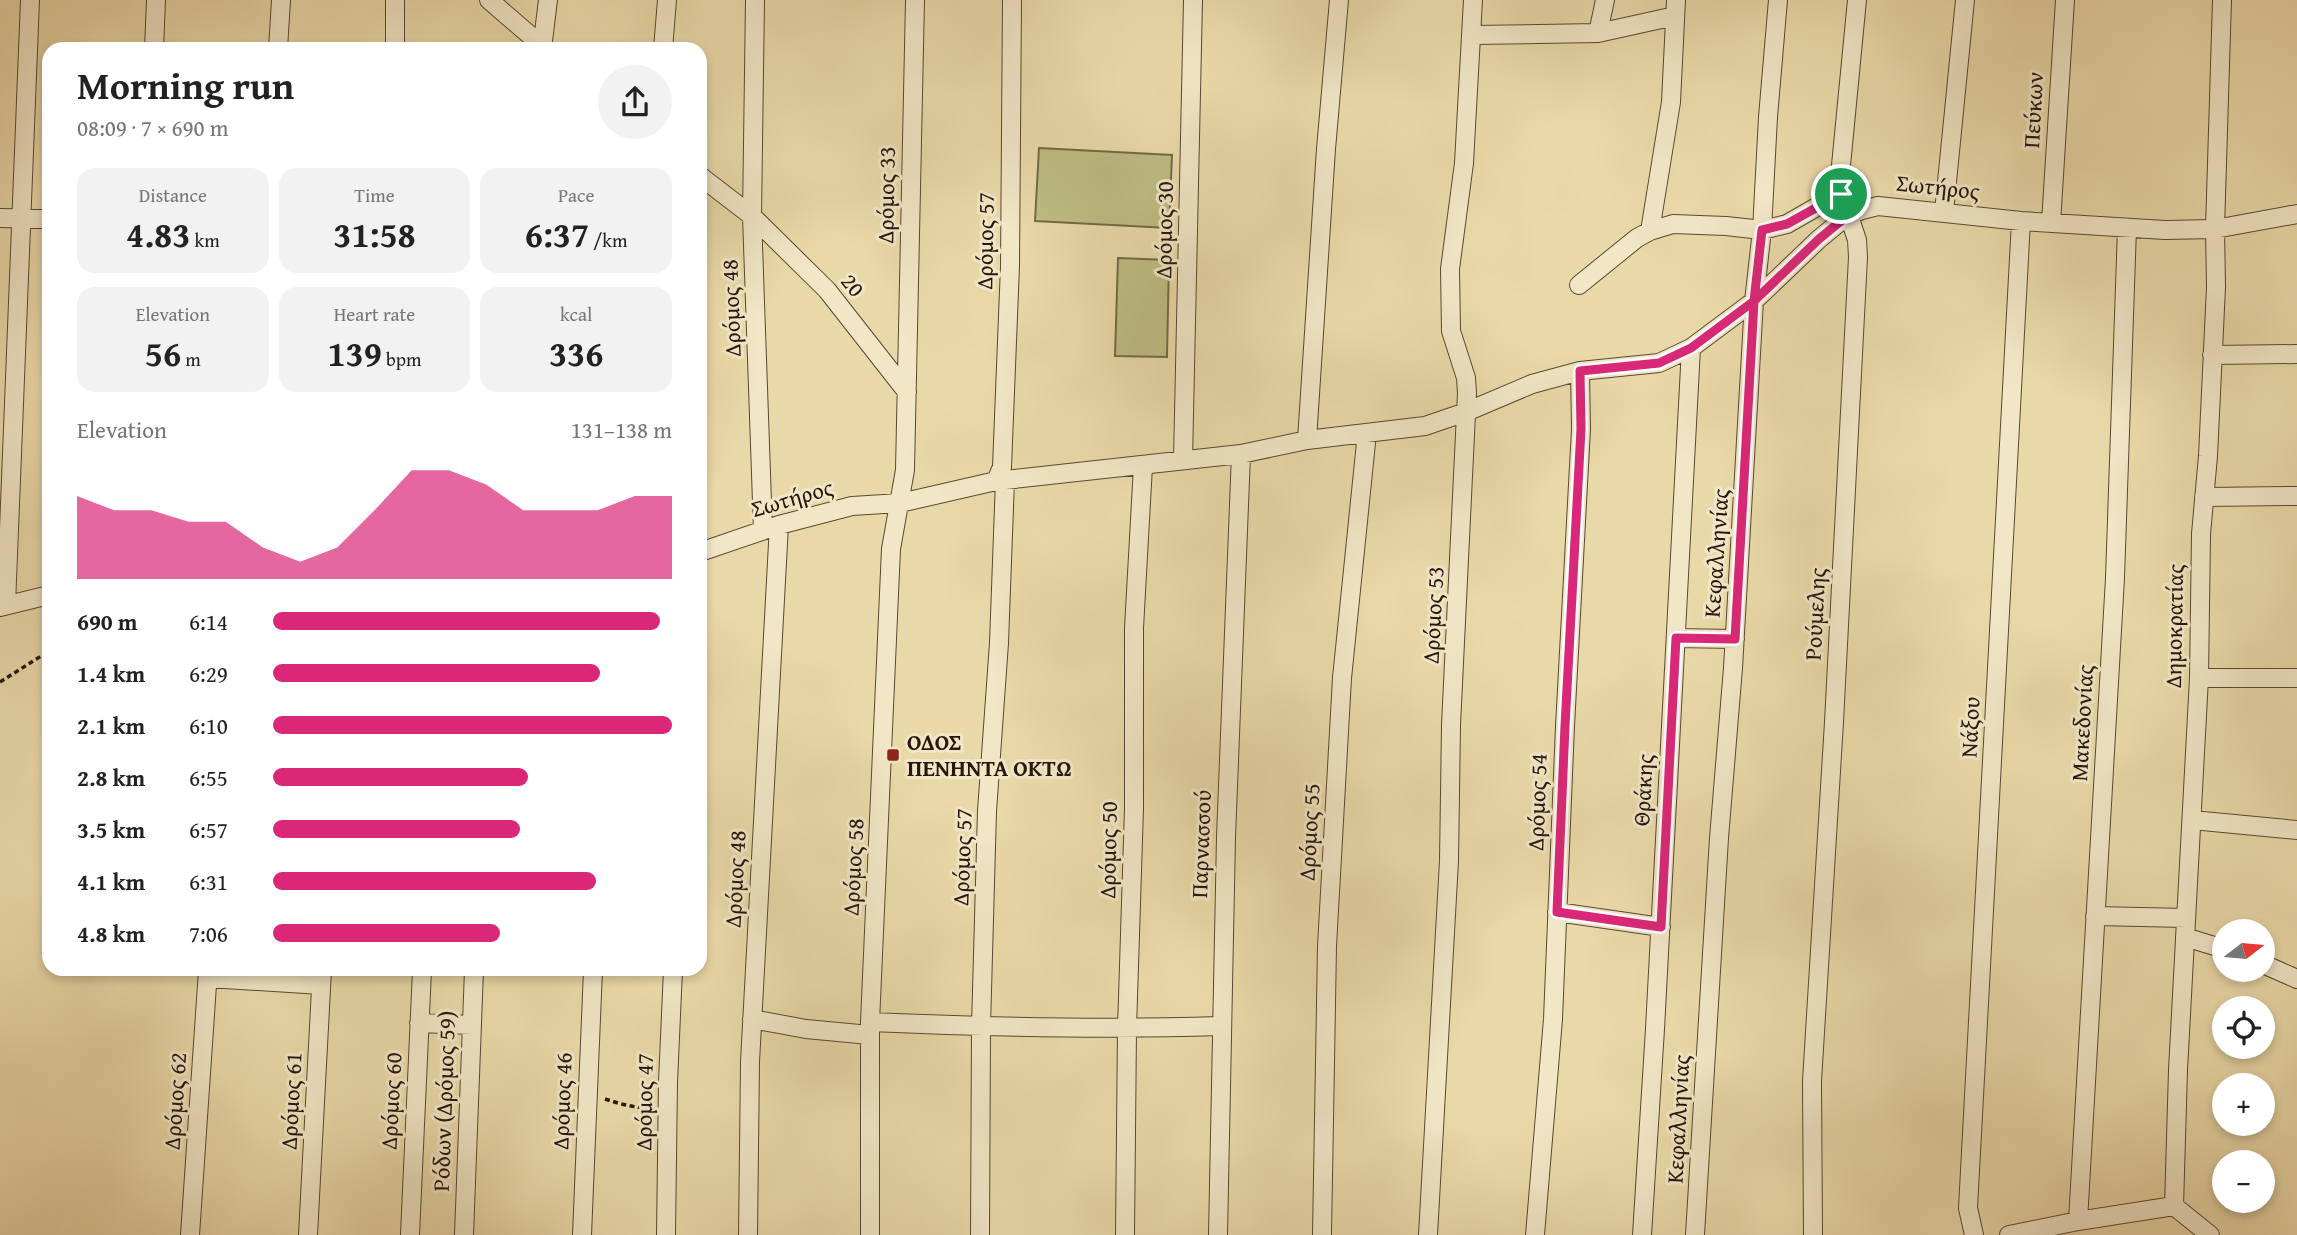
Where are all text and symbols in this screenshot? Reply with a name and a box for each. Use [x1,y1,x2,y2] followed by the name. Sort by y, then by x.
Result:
[77,57,294,113] text: Morning run
[598,65,672,139] button: share
[2014,71,2051,149] street label: Πεύκων
[77,111,229,144] text: 08:09 · 7 × 690 m
[868,146,903,244] street label: Δρόμος 33
[1811,164,1871,224] pin
[1895,166,1982,207] street label: Σωτήρος
[1822,175,1860,213] icon: arrive
[139,181,207,209] text: Distance
[354,181,395,209] text: Time
[558,181,594,209] text: Pace
[1146,181,1181,279] street label: Δρόμος 30
[967,192,1002,290] street label: Δρόμος 57
[126,209,190,260] text: 4.83
[333,209,416,260] text: 31:58
[525,209,589,260] text: 6:37
[190,226,220,254] text: km
[589,226,627,254] text: /km
[712,259,749,357] street label: Δρόμος 48
[834,266,873,304] street label: 20
[136,300,210,328] text: Elevation
[334,300,415,328] text: Heart rate
[560,300,592,328] text: kcal
[145,328,181,379] text: 56
[327,328,382,379] text: 139
[549,328,603,379] text: 336
[181,345,201,373] text: m
[382,345,422,373] text: bpm
[77,413,167,446] text: Elevation
[571,413,672,446] text: 131–138 m
[747,470,837,525] street label: Σωτήρος
[1695,487,1736,618] street label: Κεφαλληνίας
[2156,563,2191,688] street label: Δημοκρατίας
[1413,565,1452,664] street label: Δρόμος 53
[1796,566,1833,661] street label: Ρούμελης
[77,605,138,638] text: 690 m
[189,605,228,638] text: 6:14
[77,657,145,690] text: 1.4 km
[189,657,228,690] text: 6:29
[2062,663,2101,782] street label: Μακεδονίας
[1951,696,1988,758] street label: Νάξου
[77,709,145,742] text: 2.1 km
[189,709,228,742] text: 6:10
[907,725,1072,784] place label: ΟΔΟΣ ΠΕΝΗΝΤΑ ΟΚΤΩ
[885,747,901,763] marker: ΟΔΟΣ ΠΕΝΗΝΤΑ ΟΚΤΩ
[1518,753,1555,851] street label: Δρόμος 54
[1624,753,1661,827] street label: Θράκης
[77,761,145,794] text: 2.8 km
[189,761,228,794] text: 6:55
[1289,782,1328,881] street label: Δρόμος 55
[1182,789,1219,899] street label: Παρνασσού
[1090,801,1125,899] street label: Δρόμος 50
[943,808,980,906] street label: Δρόμος 57
[77,813,145,846] text: 3.5 km
[189,813,228,846] text: 6:57
[833,817,872,916] street label: Δρόμος 58
[715,829,754,928] street label: Δρόμος 48
[77,865,145,898] text: 4.1 km
[189,865,228,898] text: 6:31
[77,917,145,950] text: 4.8 km
[189,917,228,950] text: 7:06
[2212,919,2275,982] north arrow
[2212,919,2275,1213] map controls
[2212,996,2275,1059] button: locate
[424,1010,463,1192] street label: Ρόδων (Δρόμος 59)
[155,1051,194,1151] street label: Δρόμος 62
[271,1051,310,1150] street label: Δρόμος 61
[371,1051,410,1150] street label: Δρόμος 60
[543,1052,580,1150] street label: Δρόμος 46
[626,1053,661,1151] street label: Δρόμος 47
[1658,1053,1697,1184] street label: Κεφαλληνίας
[2212,1073,2275,1136] button: +
[2212,1150,2275,1213] button: −

